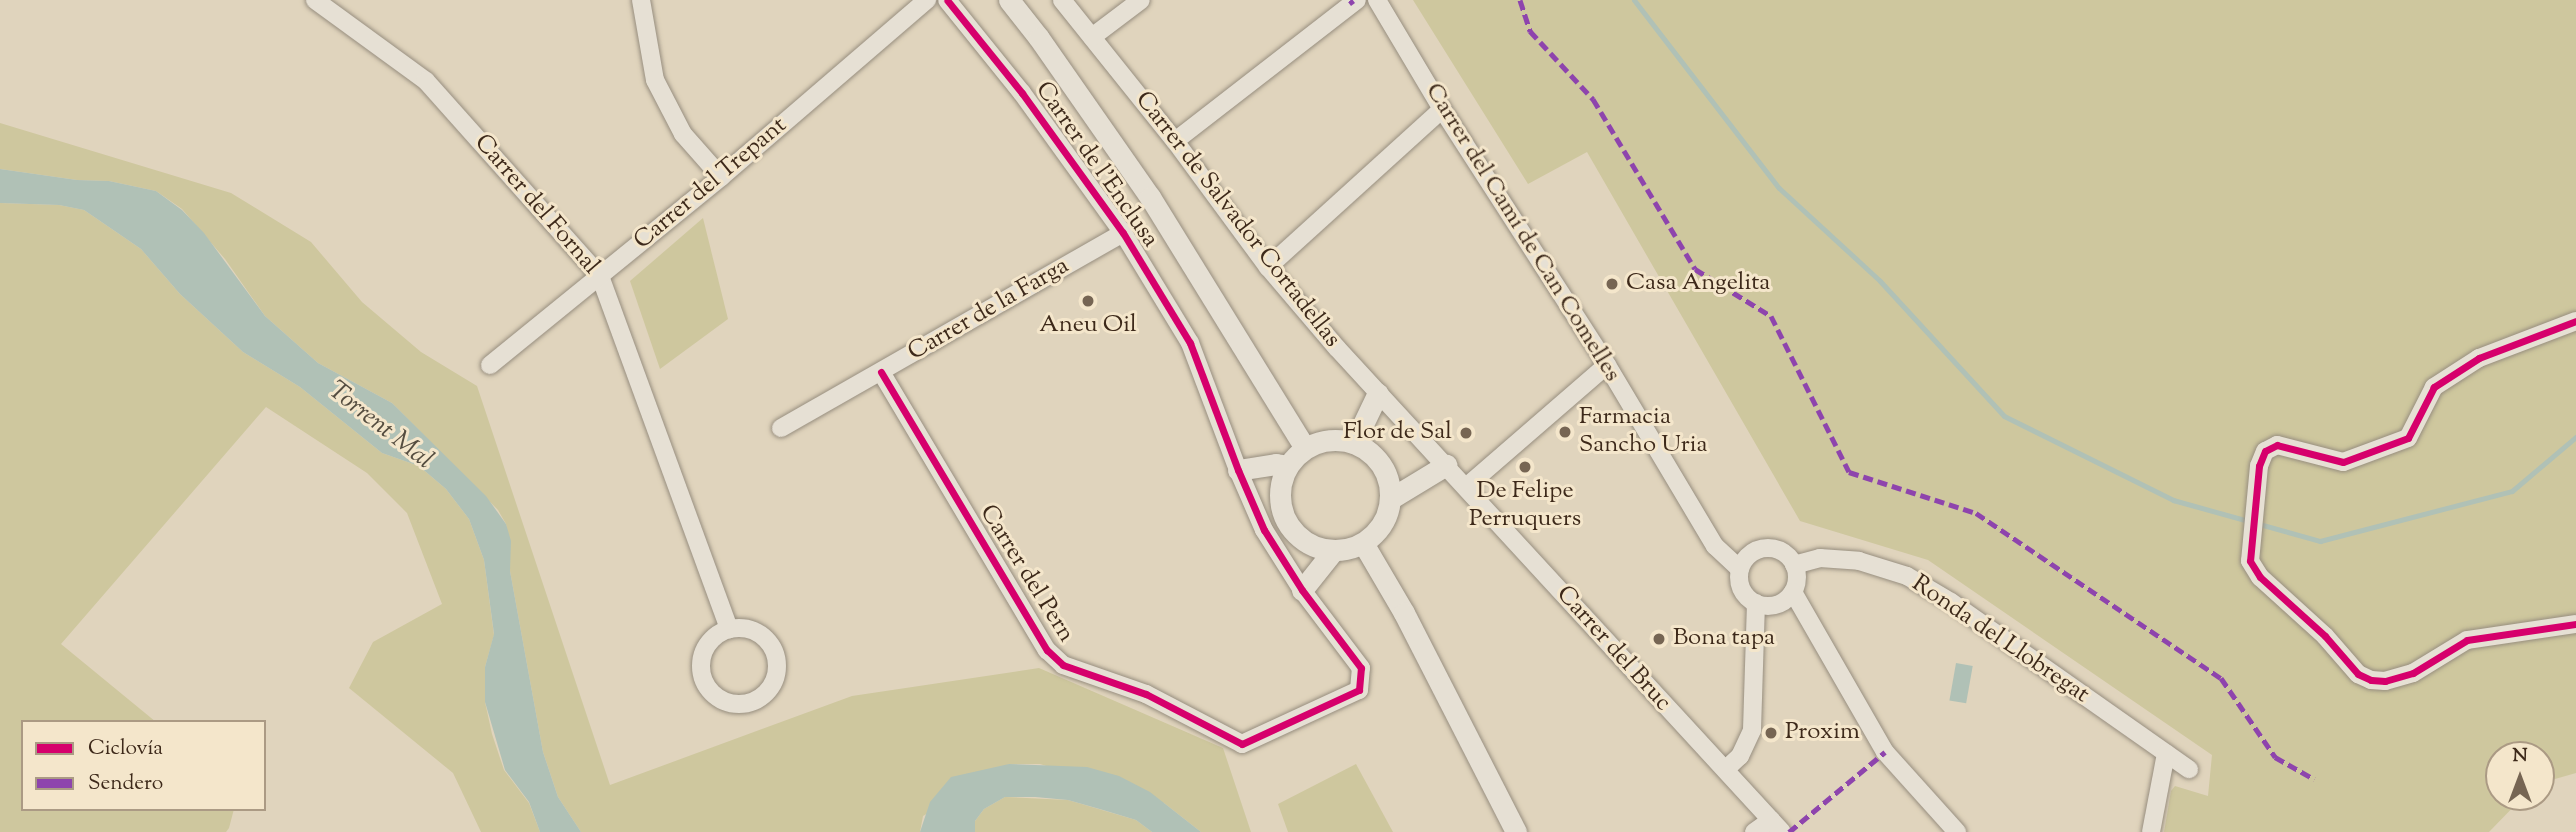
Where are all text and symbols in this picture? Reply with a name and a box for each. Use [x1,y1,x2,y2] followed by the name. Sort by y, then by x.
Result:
[1028,77,1164,253] street label: Carrer de l'Enclusa
[1418,79,1626,387] street label: Carrer del Camí de Can Comelles
[1128,87,1346,353] street label: Carrer de Salvador Cortadellas
[629,112,793,256] street label: Carrer del Trepant
[467,129,605,281] street label: Carrer del Fornal
[903,252,1075,368] street label: Carrer de la Farga
[1626,270,1770,298] place label: Casa Angelita
[1604,276,1620,292] marker: Casa Angelita
[1080,293,1096,309] marker: Aneu Oil
[1039,312,1137,340] place label: Aneu Oil
[321,375,439,477] water label: Torrent Mal
[1579,404,1708,460] place label: Farmacia Sancho Uria
[1343,419,1452,447] place label: Flor de Sal
[1557,424,1573,440] marker: Farmacia Sancho Uria
[1458,425,1474,441] marker: Flor de Sal
[1517,459,1533,475] marker: De Felipe Perruquers
[1469,478,1581,534] place label: De Felipe Perruquers
[972,500,1080,648] street label: Carrer del Pern
[1906,570,2094,710] street label: Ronda del Llobregat
[1549,581,1677,717] street label: Carrer del Bruc
[1673,625,1775,653] place label: Bona tapa
[1651,631,1667,647] marker: Bona tapa
[1785,719,1860,747] place label: Proxim
[21,720,266,811] legend
[1763,725,1779,741] marker: Proxim
[88,734,163,764] text: Ciclovía
[2485,741,2555,811] north arrow
[2512,743,2528,770] text: N
[88,769,163,799] text: Sendero

